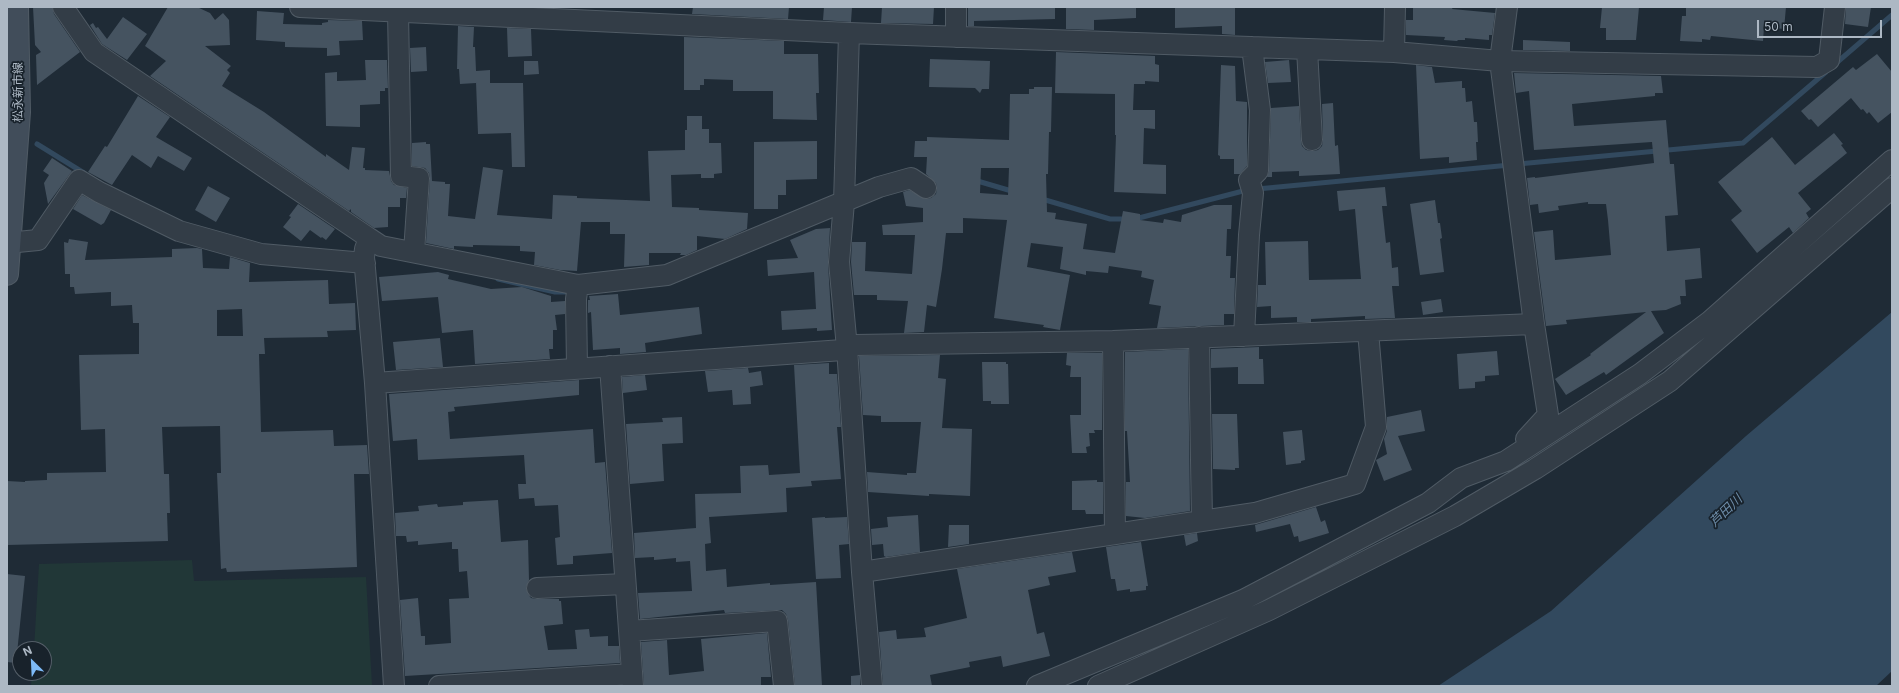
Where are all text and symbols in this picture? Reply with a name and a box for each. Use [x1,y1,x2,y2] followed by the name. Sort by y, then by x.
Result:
[1759,12,1884,38] scale bar
[1764,19,1793,34] text: 50 m
[11,62,25,122] street label: 松永新市線
[1707,492,1745,530] water label: 芦田川
[12,641,52,681] north arrow
[21,643,34,659] text: N

